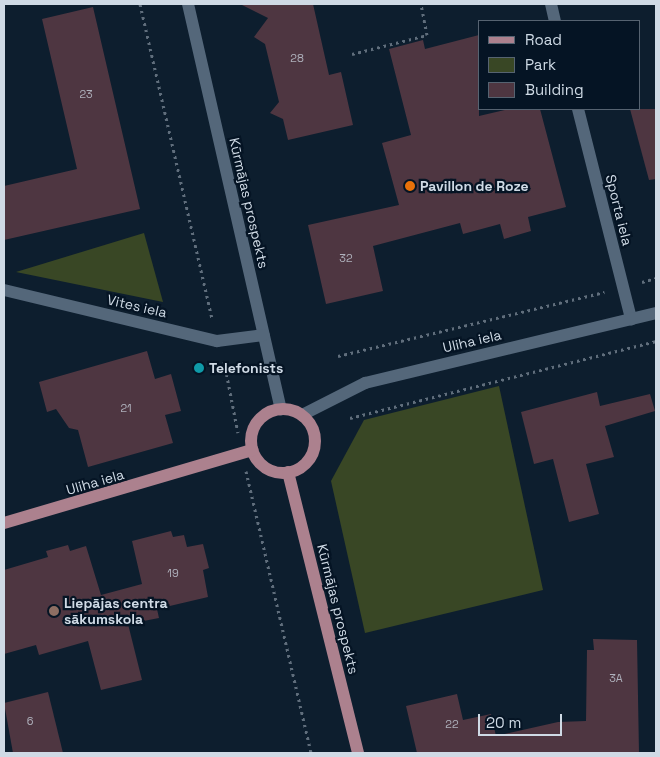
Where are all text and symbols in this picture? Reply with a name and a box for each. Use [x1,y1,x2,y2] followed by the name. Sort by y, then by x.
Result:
[478,20,640,110] legend
[525,30,562,49] text: Road
[290,51,304,65] house number: 28
[525,55,556,74] text: Park
[525,80,584,99] text: Building
[79,87,93,101] house number: 23
[226,136,272,270] street label: Kūrmājas prospekts
[602,173,636,247] street label: Sporta iela
[420,178,529,194] place label: Pavillon de Roze
[404,180,416,192] marker: Pavillon de Roze
[339,251,353,265] house number: 32
[106,291,168,321] street label: Vites iela
[441,326,503,356] street label: Uliha iela
[209,360,283,376] place label: Telefonists
[193,362,205,374] marker: Telefonists
[120,401,132,415] house number: 21
[64,466,126,498] street label: Uliha iela
[314,542,362,676] street label: Kūrmājas prospekts
[167,566,179,580] house number: 19
[64,595,168,628] place label: Liepājas centra sākumskola
[48,605,60,617] marker: Liepājas centra sākumskola
[609,671,623,685] house number: 3A
[480,704,564,736] scale bar
[486,713,521,732] text: 20 m
[27,714,33,728] house number: 6
[445,717,459,731] house number: 22

